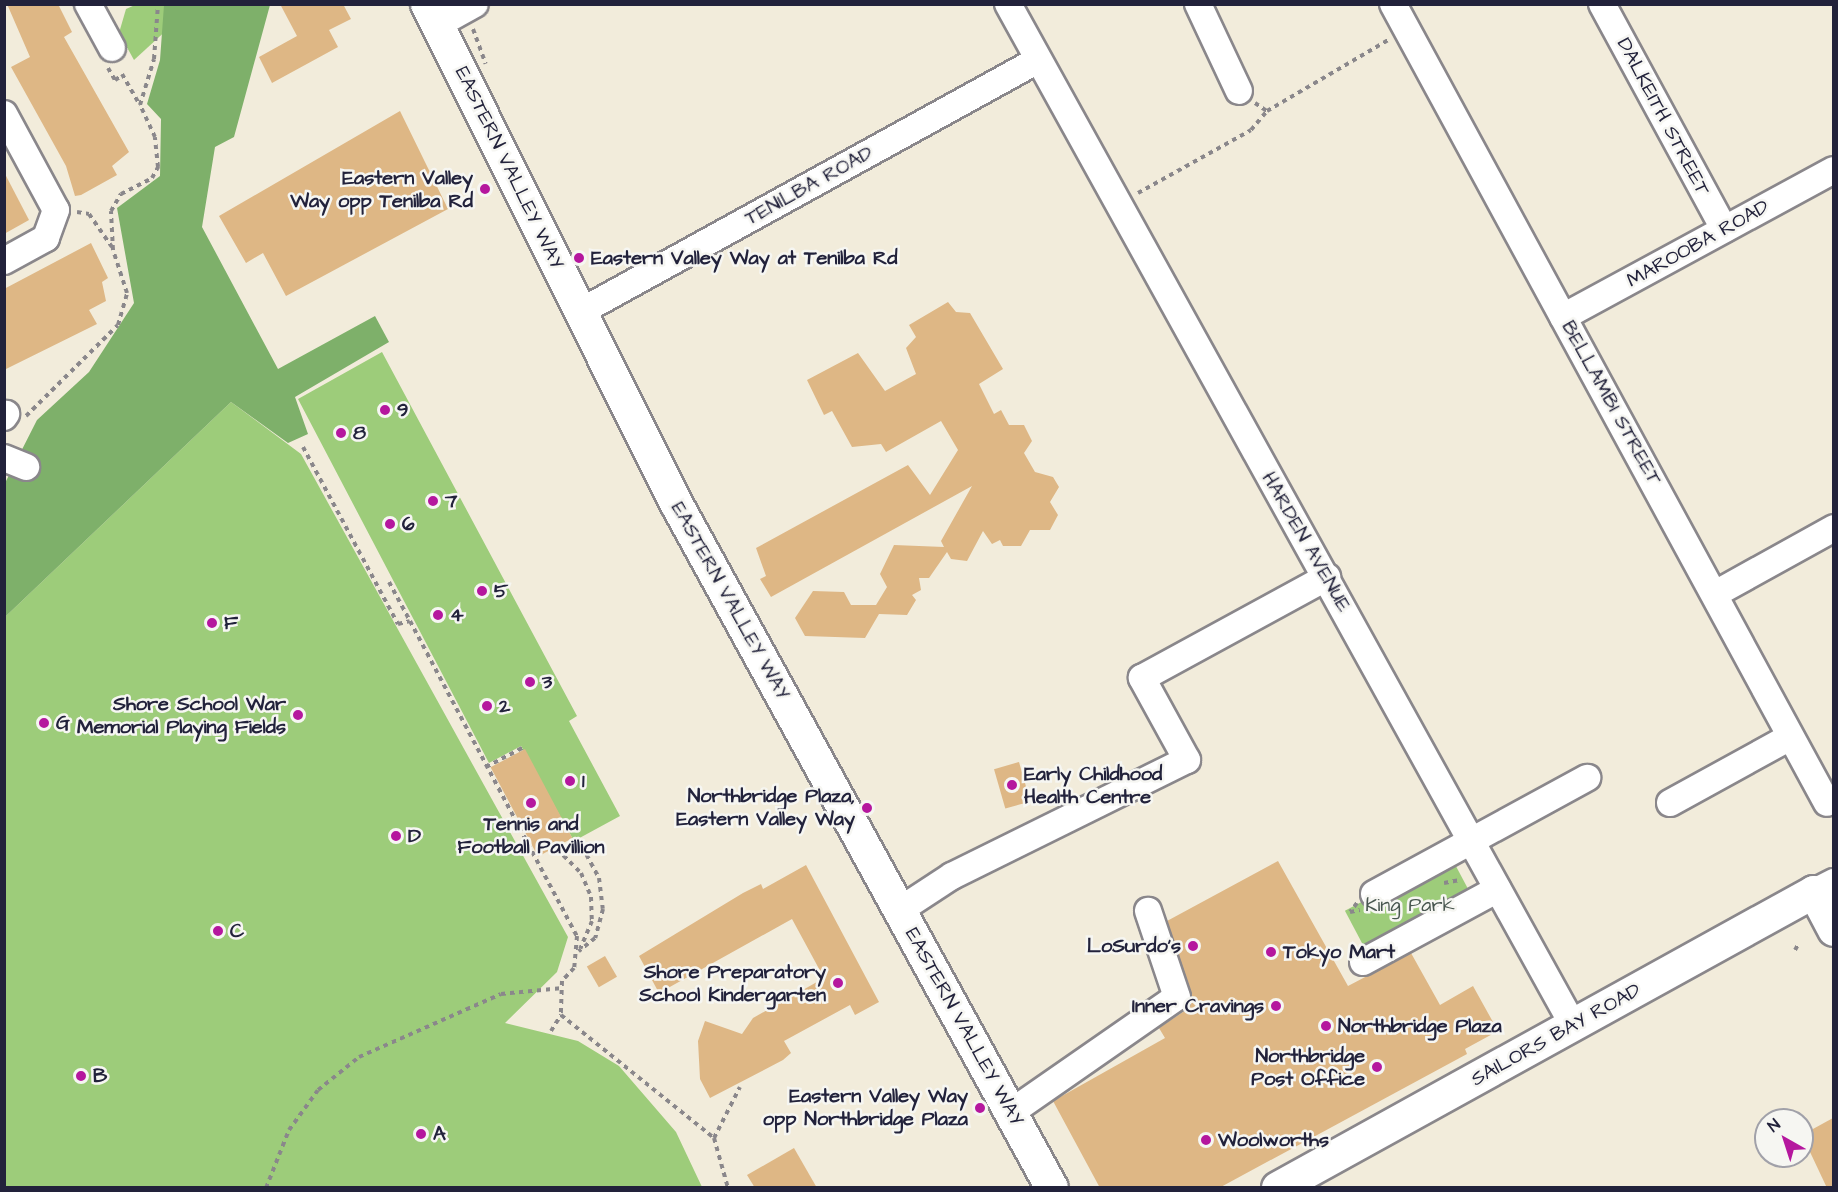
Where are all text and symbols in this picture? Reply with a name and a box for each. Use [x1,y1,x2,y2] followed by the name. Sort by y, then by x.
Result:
[1611,34,1715,200] street label: DALKEITH STREET
[449,63,569,273] street label: EASTERN VALLEY WAY
[741,141,877,231] street label: TENILBA ROAD
[290,166,473,213] place label: Eastern Valley Way opp Tenilba Rd
[478,182,492,196] marker: Eastern Valley Way opp Tenilba Rd
[1623,195,1773,293] street label: MAROOBA ROAD
[591,246,897,270] place label: Eastern Valley Way at Tenilba Rd
[572,251,586,265] marker: Eastern Valley Way at Tenilba Rd
[1556,317,1666,489] street label: BELLAMBI STREET
[397,398,408,422] place label: 9
[378,403,392,417] marker: 9
[353,421,366,445] place label: 8
[334,426,348,440] marker: 8
[1256,468,1356,616] street label: HARDEN AVENUE
[445,489,457,513] place label: 7
[426,494,440,508] marker: 7
[666,498,794,704] street label: EASTERN VALLEY WAY
[402,512,415,536] place label: 6
[383,517,397,531] marker: 6
[494,579,508,603] place label: 5
[475,584,489,598] marker: 5
[450,603,464,627] place label: 4
[431,608,445,622] marker: 4
[224,611,238,635] place label: F
[205,616,219,630] marker: F
[542,670,552,694] place label: 3
[523,675,537,689] marker: 3
[77,692,286,739] place label: Shore School War Memorial Playing Fields
[499,694,510,718] place label: 2
[480,699,494,713] marker: 2
[291,708,305,722] marker: Shore School War Memorial Playing Fields
[56,711,70,735] place label: G
[37,716,51,730] marker: G
[1024,762,1162,809] place label: Early Childhood Health Centre
[582,769,585,793] place label: 1
[563,774,577,788] marker: 1
[1005,778,1019,792] marker: Early Childhood Health Centre
[676,784,855,831] place label: Northbridge Plaza, Eastern Valley Way
[524,796,538,810] marker: Tennis and Football Pavillion
[860,801,874,815] marker: Northbridge Plaza, Eastern Valley Way
[457,813,605,860] place label: Tennis and Football Pavillion
[408,824,421,848] place label: D
[389,829,403,843] marker: D
[1365,893,1455,917] park label: King Park
[230,919,244,943] place label: C
[211,924,225,938] marker: C
[900,924,1028,1130] street label: EASTERN VALLEY WAY
[1087,934,1181,958] place label: LoSurdo's
[1186,939,1200,953] marker: LoSurdo's
[1283,940,1395,964] place label: Tokyo Mart
[1264,945,1278,959] marker: Tokyo Mart
[639,960,826,1007] place label: Shore Preparatory School Kindergarten
[831,976,845,990] marker: Shore Preparatory School Kindergarten
[1467,978,1645,1092] street label: SAILORS BAY ROAD
[1132,994,1264,1018] place label: Inner Cravings
[1269,999,1283,1013] marker: Inner Cravings
[1338,1014,1502,1038] place label: Northbridge Plaza
[1319,1019,1333,1033] marker: Northbridge Plaza
[1251,1044,1365,1091] place label: Northbridge Post Office
[1370,1060,1384,1074] marker: Northbridge Post Office
[93,1064,107,1088] place label: B
[74,1069,88,1083] marker: B
[763,1084,968,1131] place label: Eastern Valley Way opp Northbridge Plaza
[973,1101,987,1115] marker: Eastern Valley Way opp Northbridge Plaza
[1754,1108,1814,1168] north arrow
[1763,1114,1785,1137] text: N
[433,1122,446,1146] place label: A
[414,1127,428,1141] marker: A
[1218,1128,1329,1152] place label: Woolworths
[1199,1133,1213,1147] marker: Woolworths

